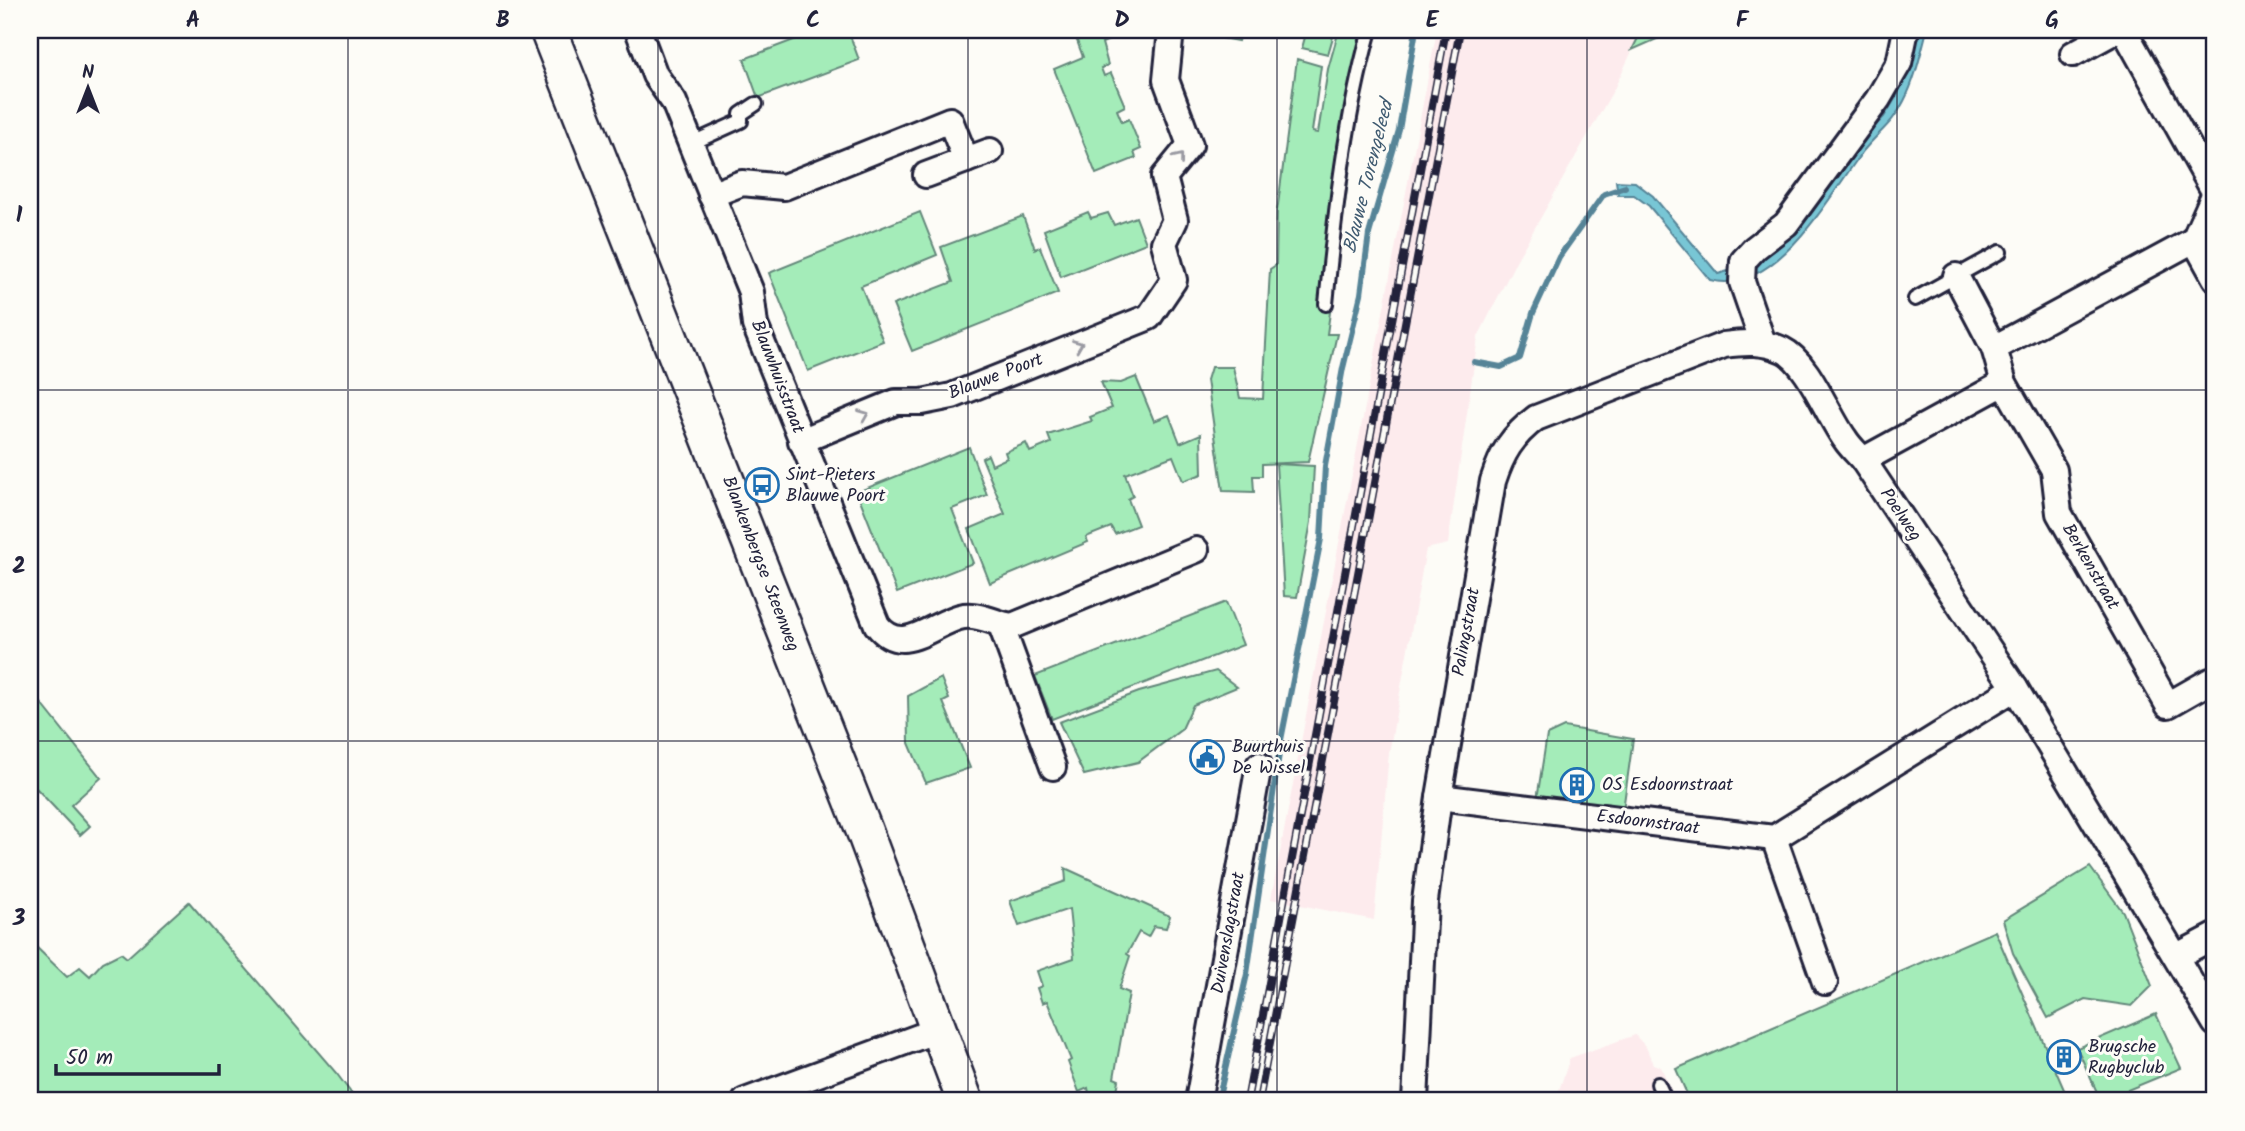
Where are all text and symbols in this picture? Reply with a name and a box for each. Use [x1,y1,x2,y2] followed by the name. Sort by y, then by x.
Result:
[186,3,200,39] text: A
[496,3,510,39] text: B
[806,3,820,39] text: C
[1114,3,1130,39] text: D
[1426,3,1440,39] text: E
[1736,3,1750,39] text: F
[2045,3,2059,39] text: G
[52,52,122,122] north arrow
[82,58,94,88] text: N
[1336,93,1404,256] water label: Blauwe Torengeleed
[1171,154,1183,167] one-way arrow
[16,198,23,234] text: 1
[742,316,812,439] street label: Blauwhuisstraat
[1072,339,1084,353] one-way arrow
[944,345,1049,408] street label: Blauwe Poort
[857,409,870,423] one-way arrow
[786,461,886,511] place label: Sint-Pieters Blauwe Poort
[743,466,781,504] bus stop icon: Sint-Pieters Blauwe Poort
[713,472,807,656] street label: Blankenbergse Steenweg
[1871,482,1929,548] street label: Poelweg
[2053,518,2127,617] street label: Berkenstraat
[12,549,26,585] text: 2
[1445,584,1489,679] street label: Palingstraat
[1232,733,1306,783] place label: Buurthuis De Wissel
[1188,738,1226,776] public building icon: Buurthuis De Wissel
[1558,766,1596,804] building icon: OS Esdoornstraat
[1602,771,1734,800] place label: OS Esdoornstraat
[1595,802,1702,844] street label: Esdoornstraat
[1204,869,1254,996] street label: Duivenslagstraat
[12,901,26,937] text: 3
[56,1033,219,1077] scale bar
[2088,1033,2165,1083] place label: Brugsche Rugbyclub
[2045,1038,2083,1076] building icon: Brugsche Rugbyclub
[66,1042,113,1075] text: 50 m

